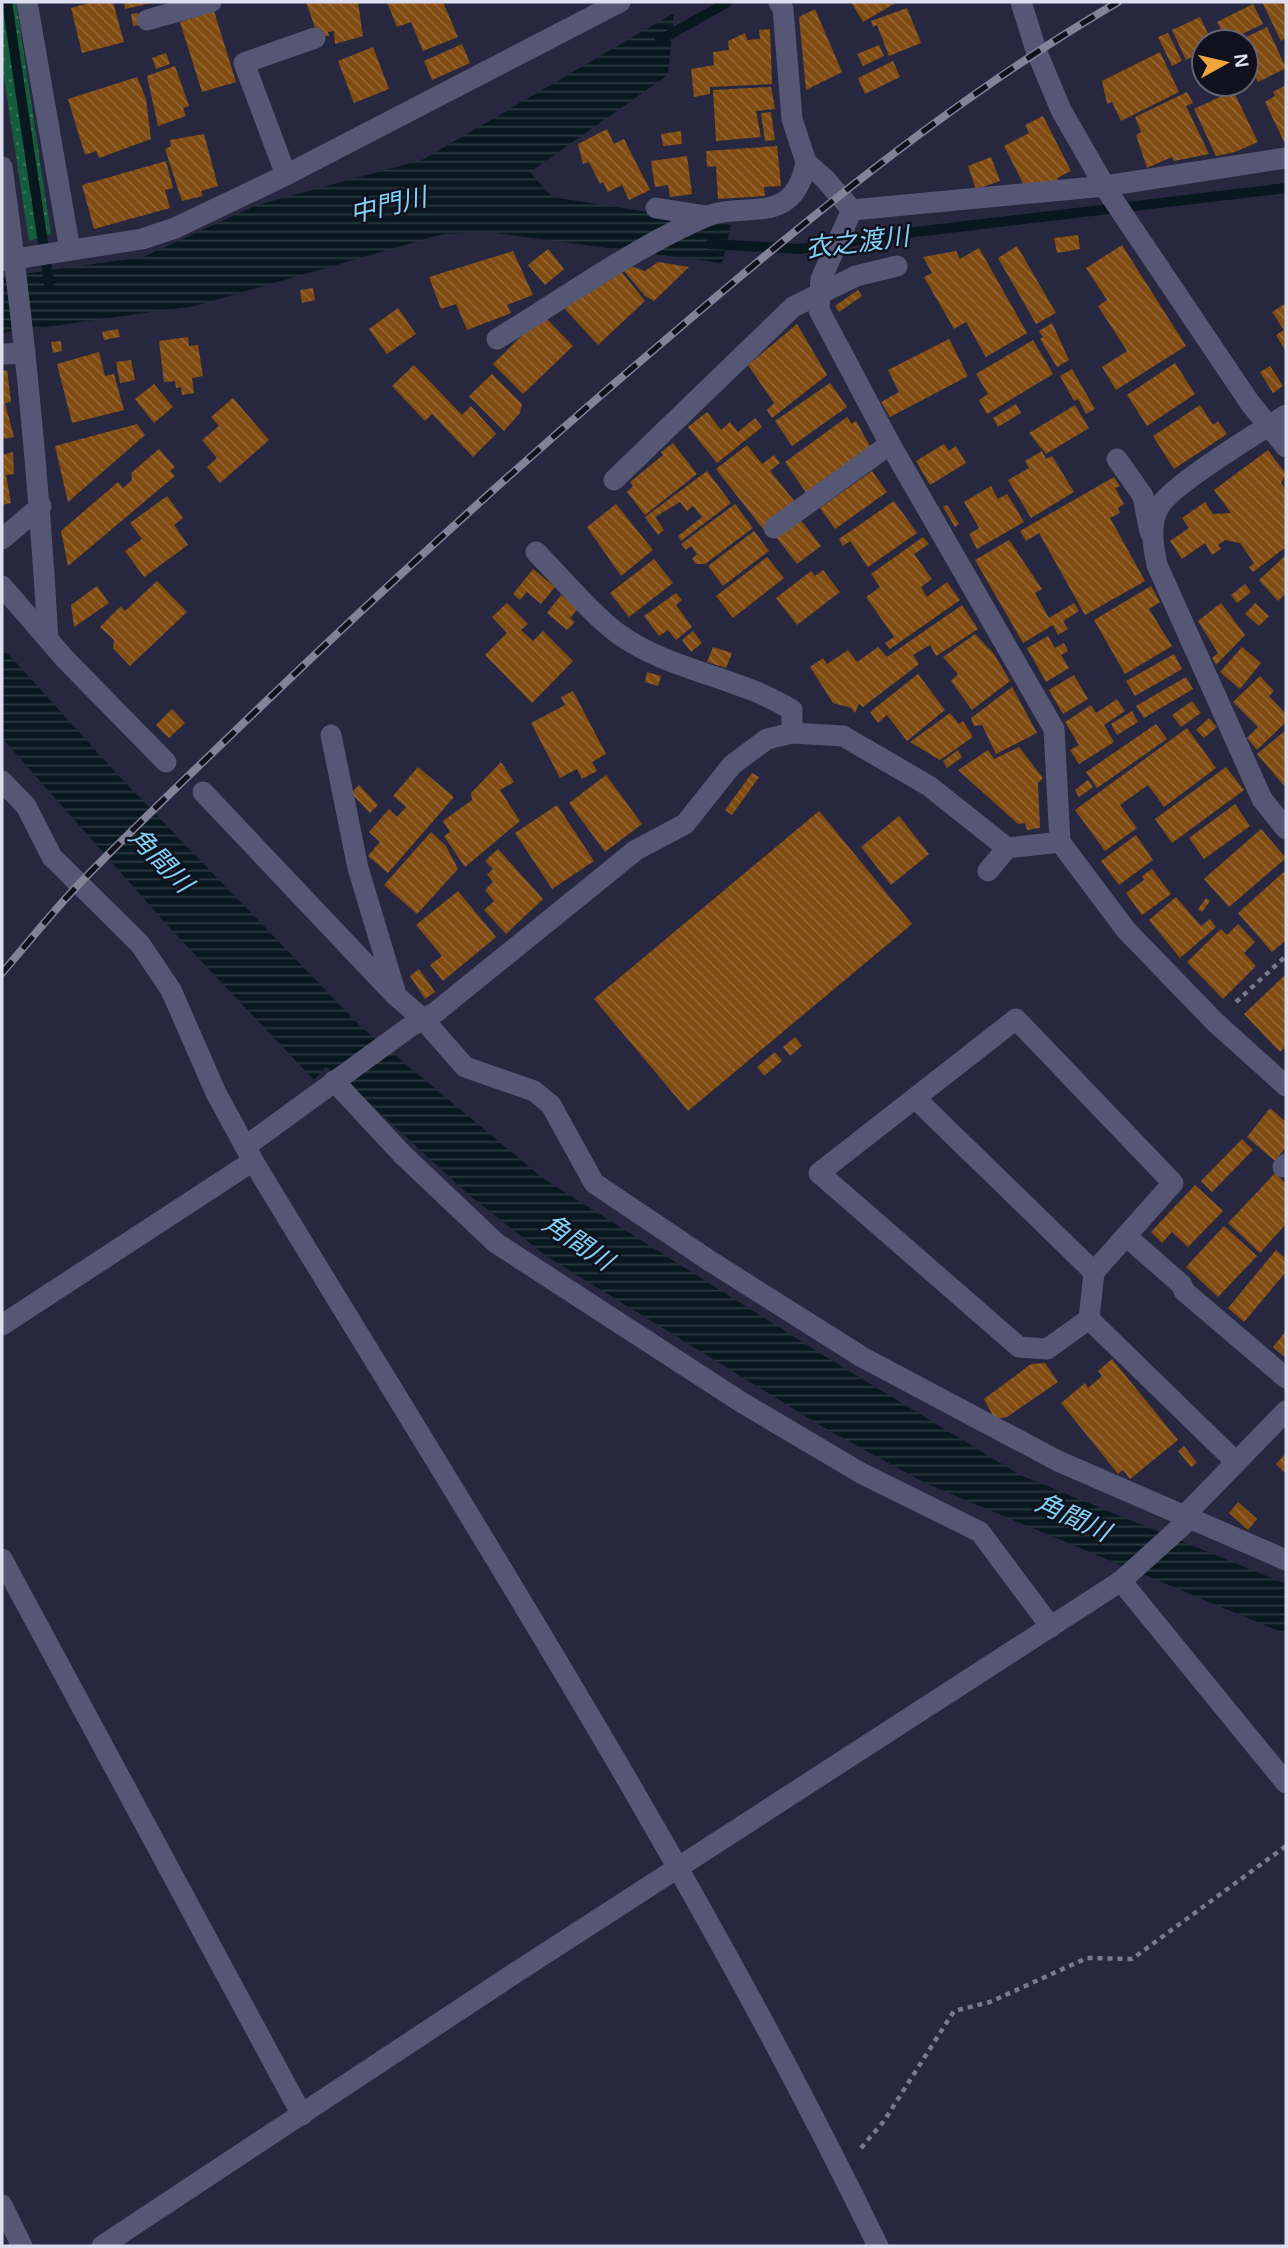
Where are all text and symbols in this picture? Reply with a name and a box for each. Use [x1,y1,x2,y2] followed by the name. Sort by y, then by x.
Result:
[1190,28,1260,98] north arrow
[1230,52,1253,69] text: N
[347,181,432,228] water label: 中門川
[804,220,913,263] water label: 衣之渡川
[123,822,201,901] water label: 角間川
[537,1208,621,1278] water label: 角間川
[1031,1487,1117,1548] water label: 角間川

